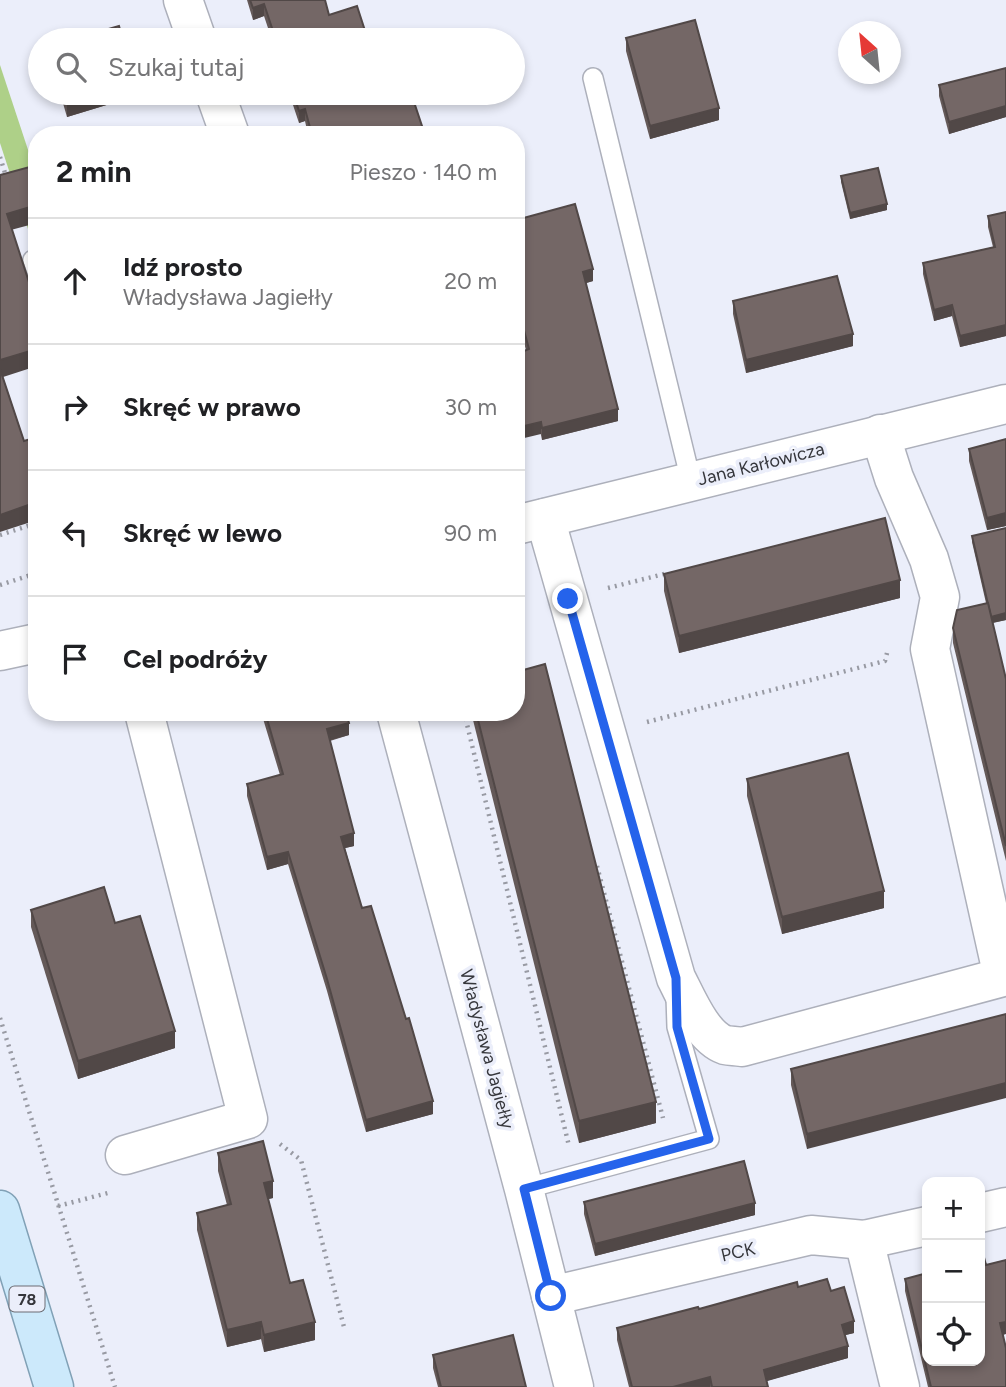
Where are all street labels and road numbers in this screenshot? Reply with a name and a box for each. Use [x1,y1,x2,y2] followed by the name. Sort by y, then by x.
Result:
[695,438,827,490] street label: Jana Karłowicza
[455,967,519,1132] street label: Władysława Jagiełły
[719,1237,757,1267] street label: PCK
[10,1287,44,1312] road number: 78

